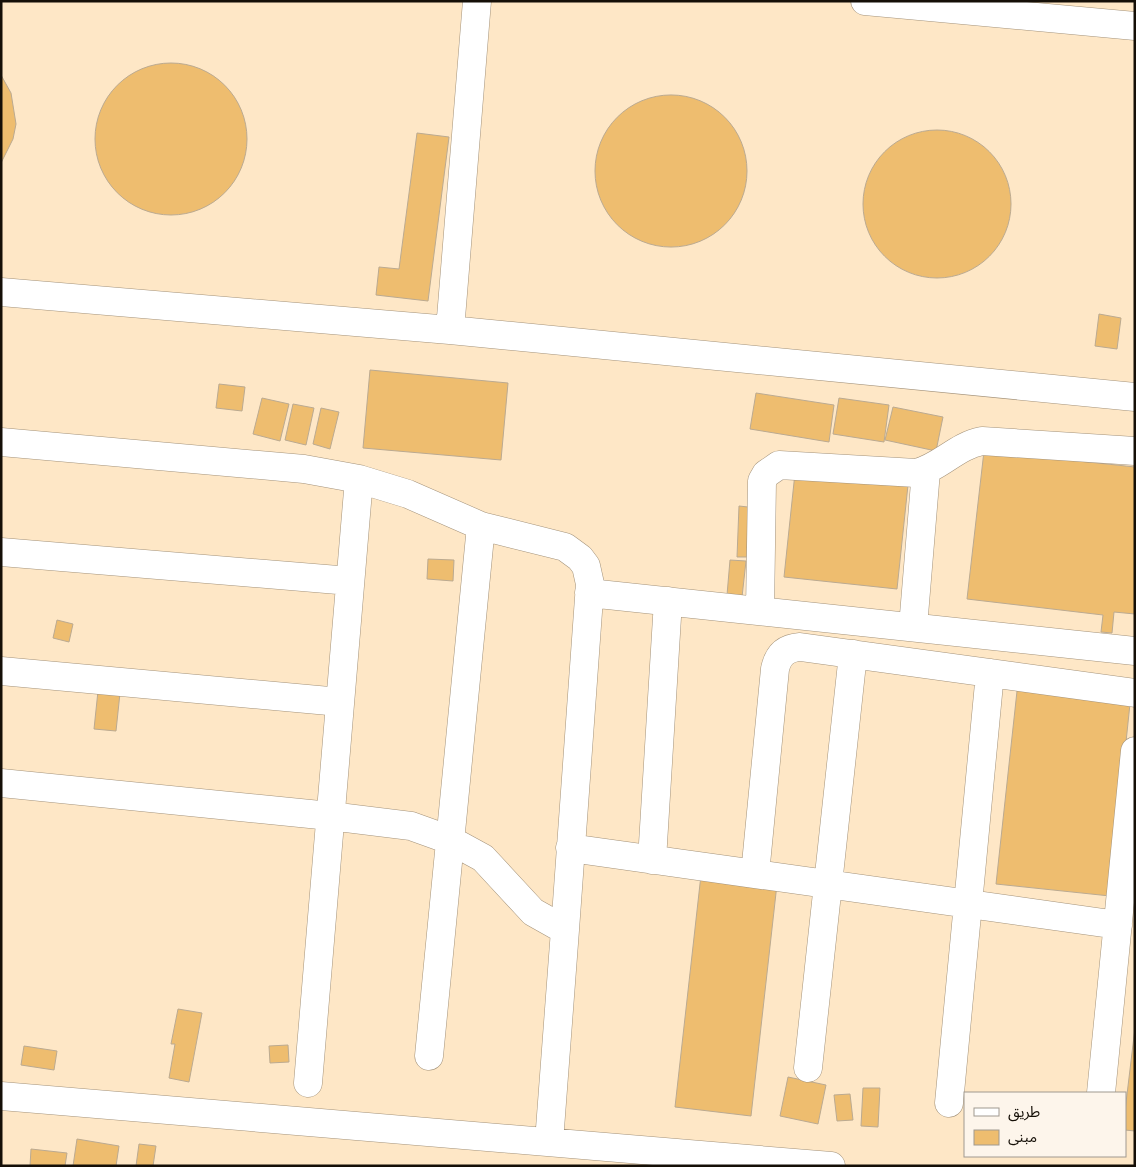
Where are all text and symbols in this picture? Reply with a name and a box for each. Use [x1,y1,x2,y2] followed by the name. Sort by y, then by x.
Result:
[964,1092,1126,1157] legend
[1008,1103,1040,1122] text: طريق
[1008,1128,1037,1146] text: مبنى

